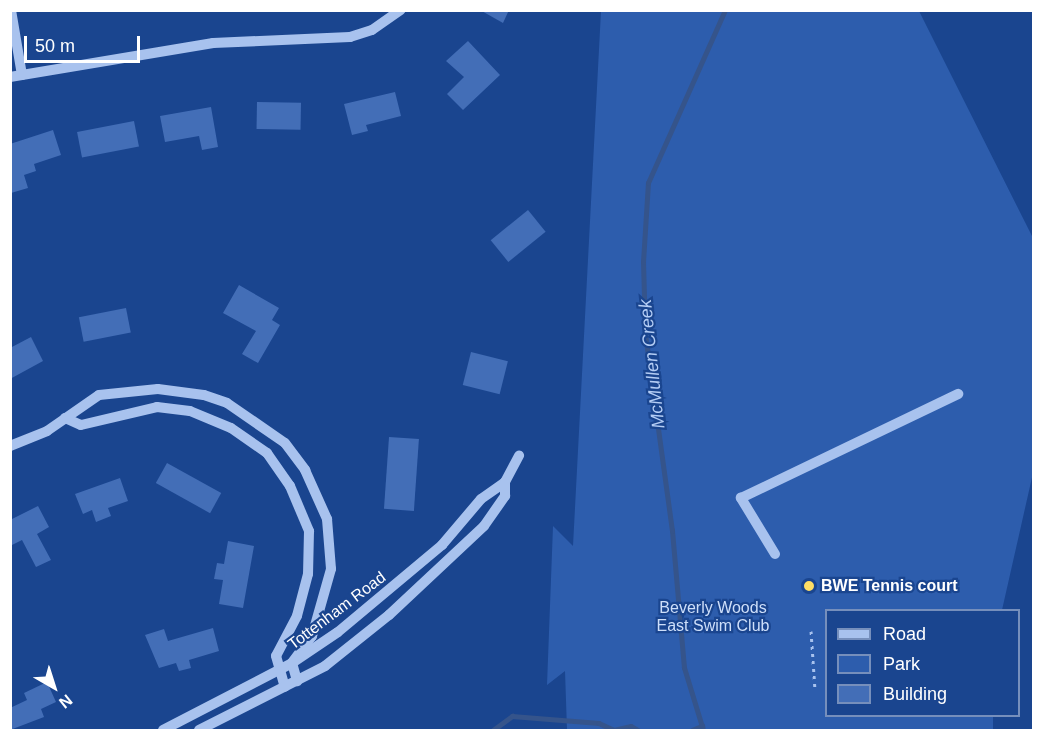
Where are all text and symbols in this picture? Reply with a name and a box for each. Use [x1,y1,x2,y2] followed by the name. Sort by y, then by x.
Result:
[27,24,142,62] scale bar
[35,36,75,56] text: 50 m
[634,298,670,430] water label: McMullen Creek
[284,568,390,654] street label: Tottenham Road
[821,576,958,596] place label: BWE Tennis court
[802,579,816,593] marker: BWE Tennis court
[657,598,769,636] park label: Beverly Woods East Swim Club
[825,609,1020,717] legend
[883,624,926,644] text: Road
[883,654,920,674] text: Park
[24,657,84,717] north arrow
[883,684,947,704] text: Building
[56,691,75,712] text: N

